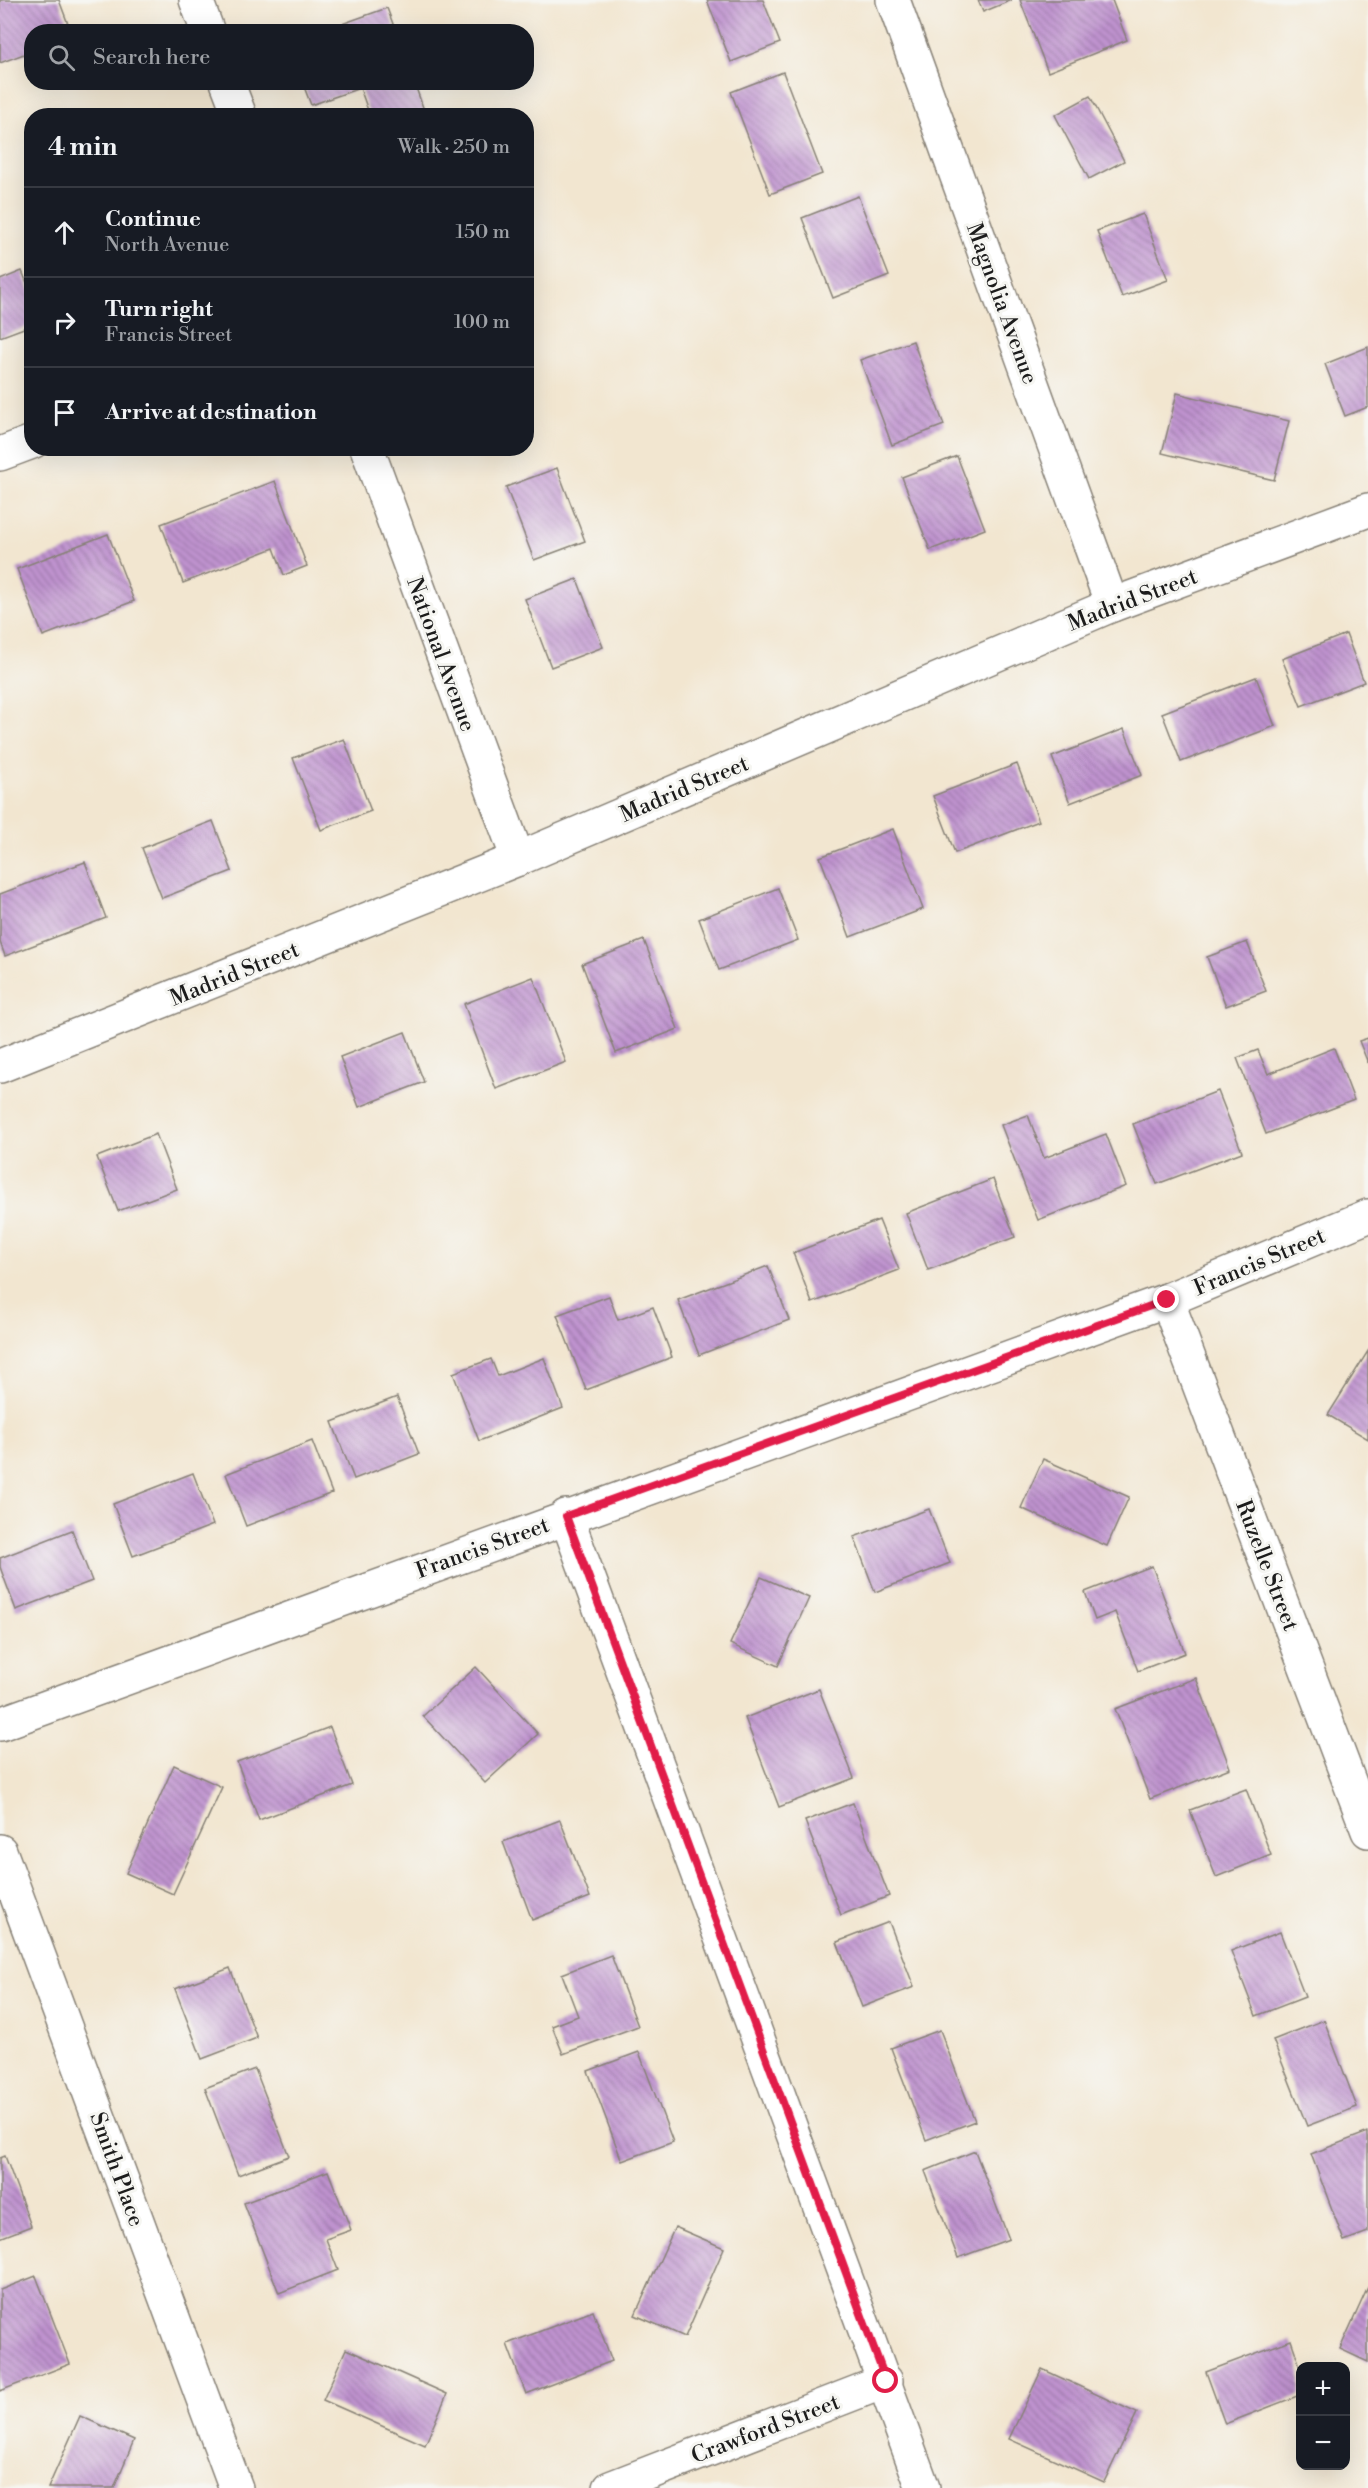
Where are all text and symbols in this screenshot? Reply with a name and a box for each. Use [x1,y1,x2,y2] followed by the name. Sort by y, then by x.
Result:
[24,24,534,90] search box
[45,41,78,74] icon: search
[93,44,210,71] text: Search here
[48,131,118,163] text: 4 min
[398,135,510,160] text: Walk · 250 m
[105,206,201,233] text: Continue
[48,216,81,249] icon: ahead
[960,219,1043,388] street label: Magnolia Avenue
[455,220,510,245] text: 150 m
[105,233,229,258] text: North Avenue
[105,296,213,323] text: Turn right
[48,306,81,339] icon: right
[454,310,510,335] text: 100 m
[105,323,232,348] text: Francis Street
[48,396,81,429] icon: arrive
[105,399,317,426] text: Arrive at destination
[1064,563,1202,638] street label: Madrid Street
[400,574,481,735] street label: National Avenue
[616,750,753,829] street label: Madrid Street
[166,936,303,1013] street label: Madrid Street
[1190,1222,1330,1302] street label: Francis Street
[1153,1286,1179,1312] route end
[1229,1496,1304,1635] street label: Ruzelle Street
[412,1512,553,1585] street label: Francis Street
[83,2109,150,2230] street label: Smith Place
[1296,2362,1350,2470] map controls
[1296,2362,1350,2416] button: +
[872,2367,898,2393] route start
[688,2389,844,2470] street label: Crawford Street
[1296,2416,1350,2470] button: −

